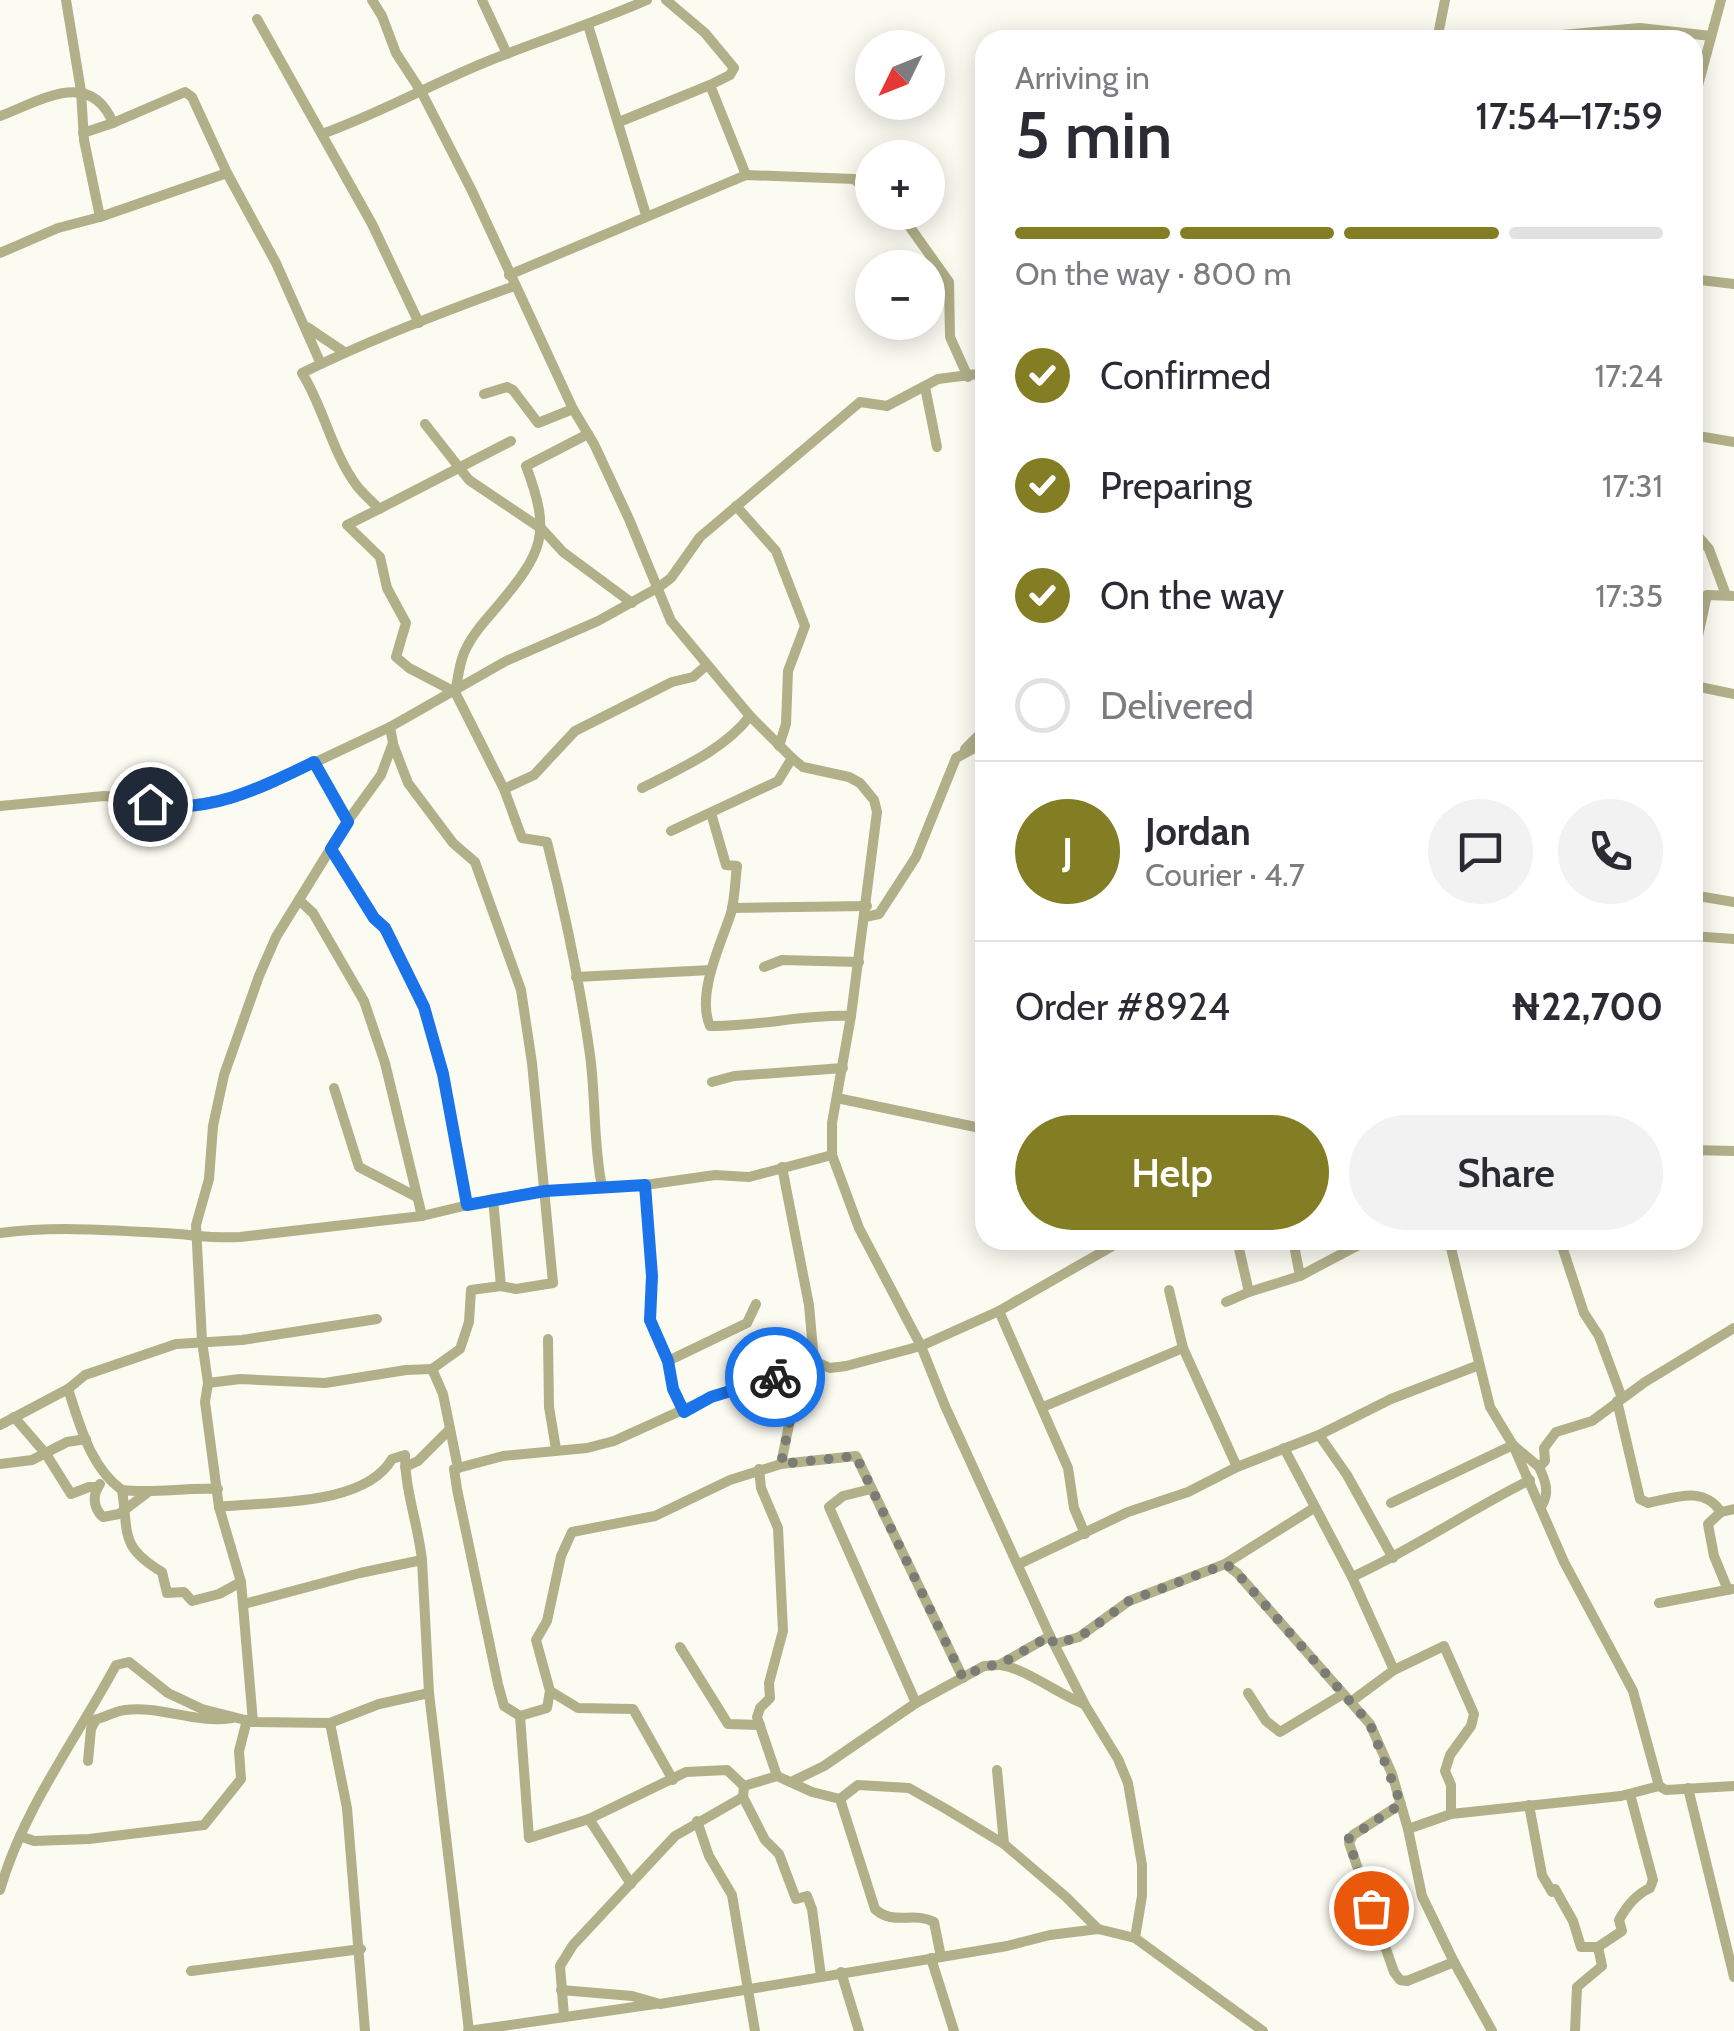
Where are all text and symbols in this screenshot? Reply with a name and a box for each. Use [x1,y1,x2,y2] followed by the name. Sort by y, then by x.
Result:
[855,30,945,120] north arrow
[855,30,945,340] map controls
[1015,58,1150,97] text: Arriving in
[1475,92,1663,139] text: 17:54–17:59
[1015,95,1172,174] text: 5 min
[855,140,945,230] button: +
[855,250,945,340] button: −
[1015,254,1292,293] text: On the way · 800 m
[1015,348,1070,403] icon: check
[1100,352,1271,399] text: Confirmed
[1595,356,1663,395] text: 17:24
[1015,458,1070,513] icon: check
[1100,462,1252,509] text: Preparing
[1602,466,1663,505] text: 17:31
[1015,568,1070,623] icon: check
[1100,572,1284,619] text: On the way
[1595,576,1663,615] text: 17:35
[1100,682,1254,729] text: Delivered
[108,762,193,847] pin
[123,777,178,832] icon: home
[1428,799,1533,904] button: chat
[1558,799,1663,904] button: phone
[1145,808,1251,855] text: Jordan
[1062,828,1073,875] text: J
[1145,855,1305,894] text: Courier · 4.7
[1015,983,1230,1030] text: Order #8924
[1511,983,1663,1030] text: ₦22,700
[1015,1115,1329,1230] button: Help
[1349,1115,1663,1230] button: Share
[725,1327,825,1427] courier
[748,1350,803,1405] icon: bike
[1329,1866,1414,1951] pin
[1344,1881,1399,1936] icon: bag

